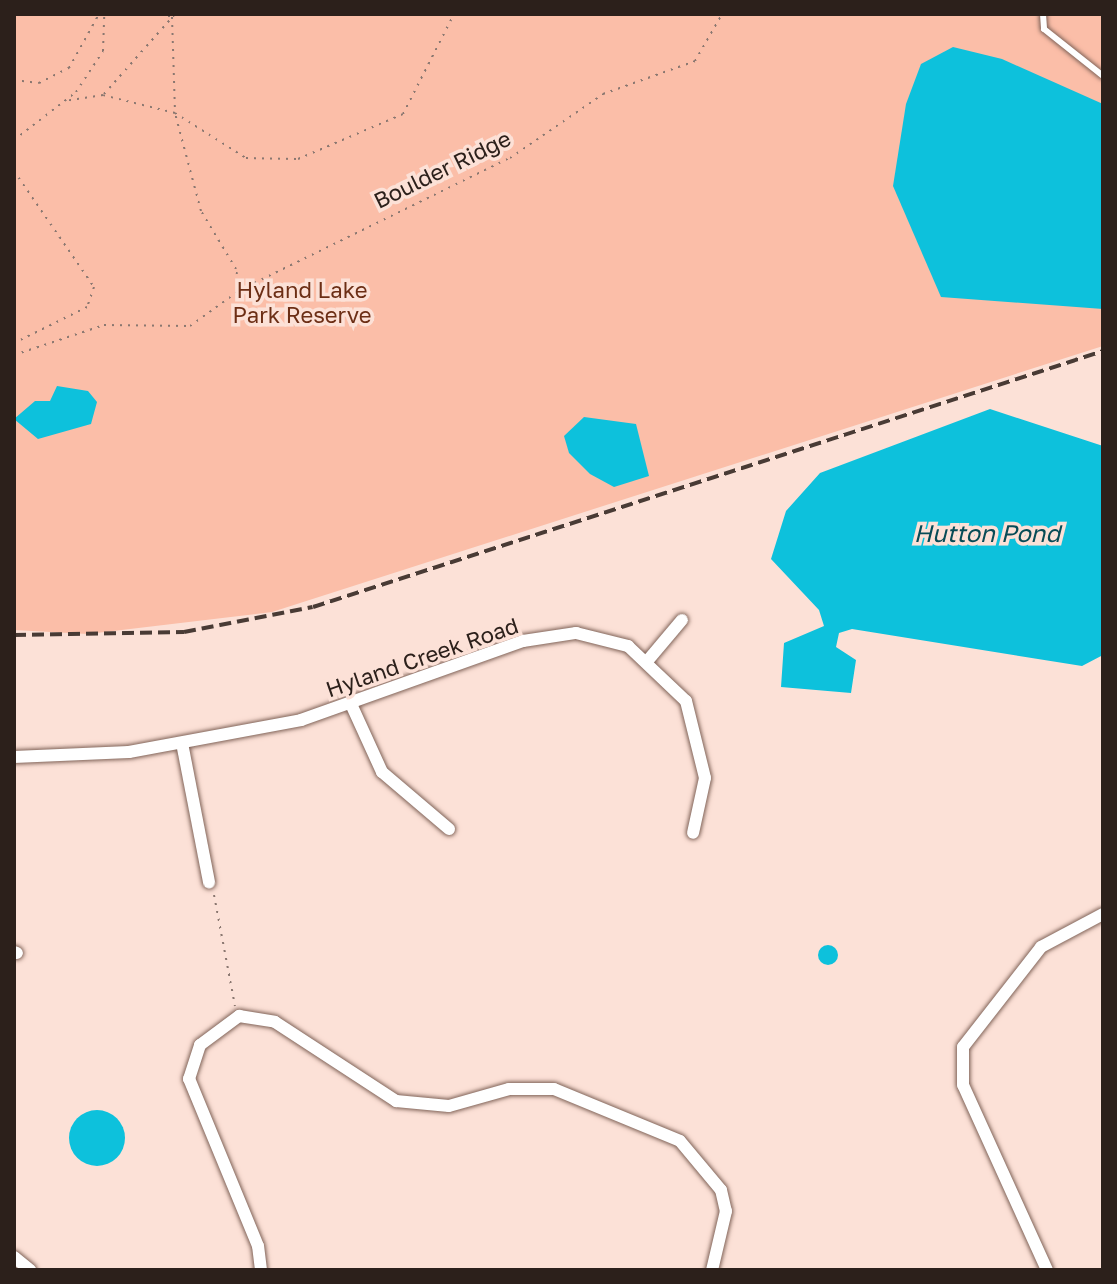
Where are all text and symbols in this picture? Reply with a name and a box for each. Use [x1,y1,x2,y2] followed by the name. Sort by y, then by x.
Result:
[369,124,515,214] street label: Boulder Ridge
[233,276,371,328] park label: Hyland Lake Park Reserve
[914,519,1060,547] water label: Hutton Pond
[322,612,522,702] street label: Hyland Creek Road

